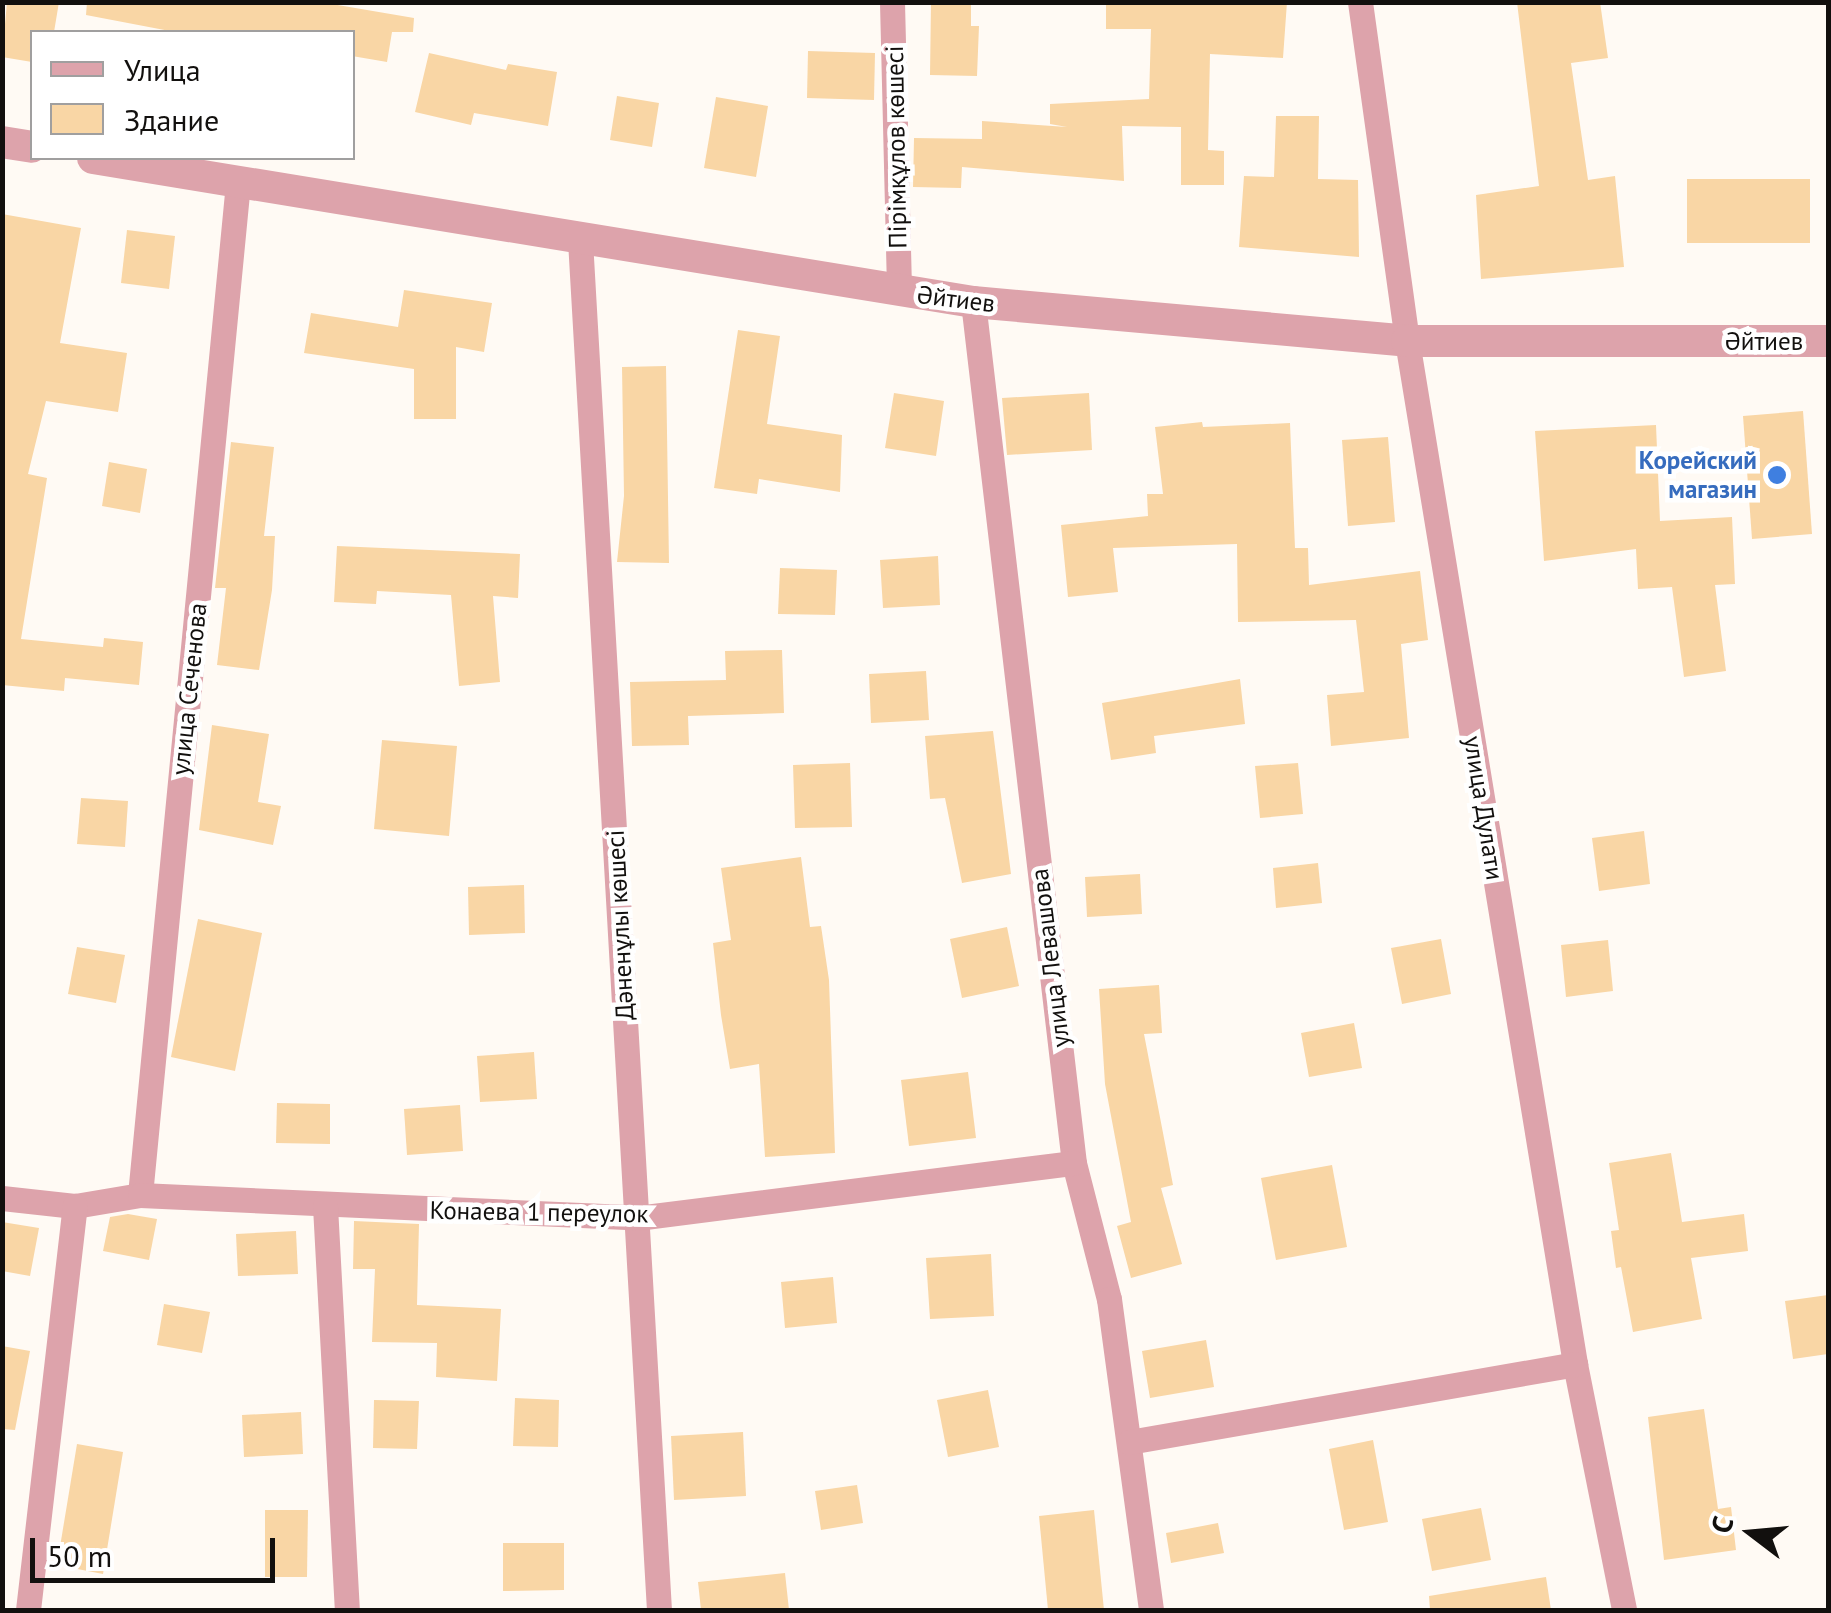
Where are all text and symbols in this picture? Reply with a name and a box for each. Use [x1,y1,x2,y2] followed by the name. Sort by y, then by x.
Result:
[30,30,355,160] legend
[879,45,913,249] street label: Пірімқұлов көшесі
[124,50,201,89] text: Улица
[124,100,219,139] text: Здание
[915,279,997,319] street label: Әйтиев
[1725,326,1803,356] street label: Әйтиев
[1639,446,1757,505] place label: Корейский магазин
[1766,464,1788,486] marker: Корейский магазин
[165,601,213,777] street label: улица Сеченова
[1458,733,1510,883] street label: улица Дулати
[600,829,640,1021] street label: Дәненұлы көшесі
[1024,867,1076,1049] street label: улица Левашова
[429,1195,649,1229] street label: Конаева 1 переулок
[1701,1483,1801,1583] north arrow
[1702,1512,1742,1537] text: С
[35,1518,280,1580] scale bar
[47,1536,112,1575] text: 50 m

